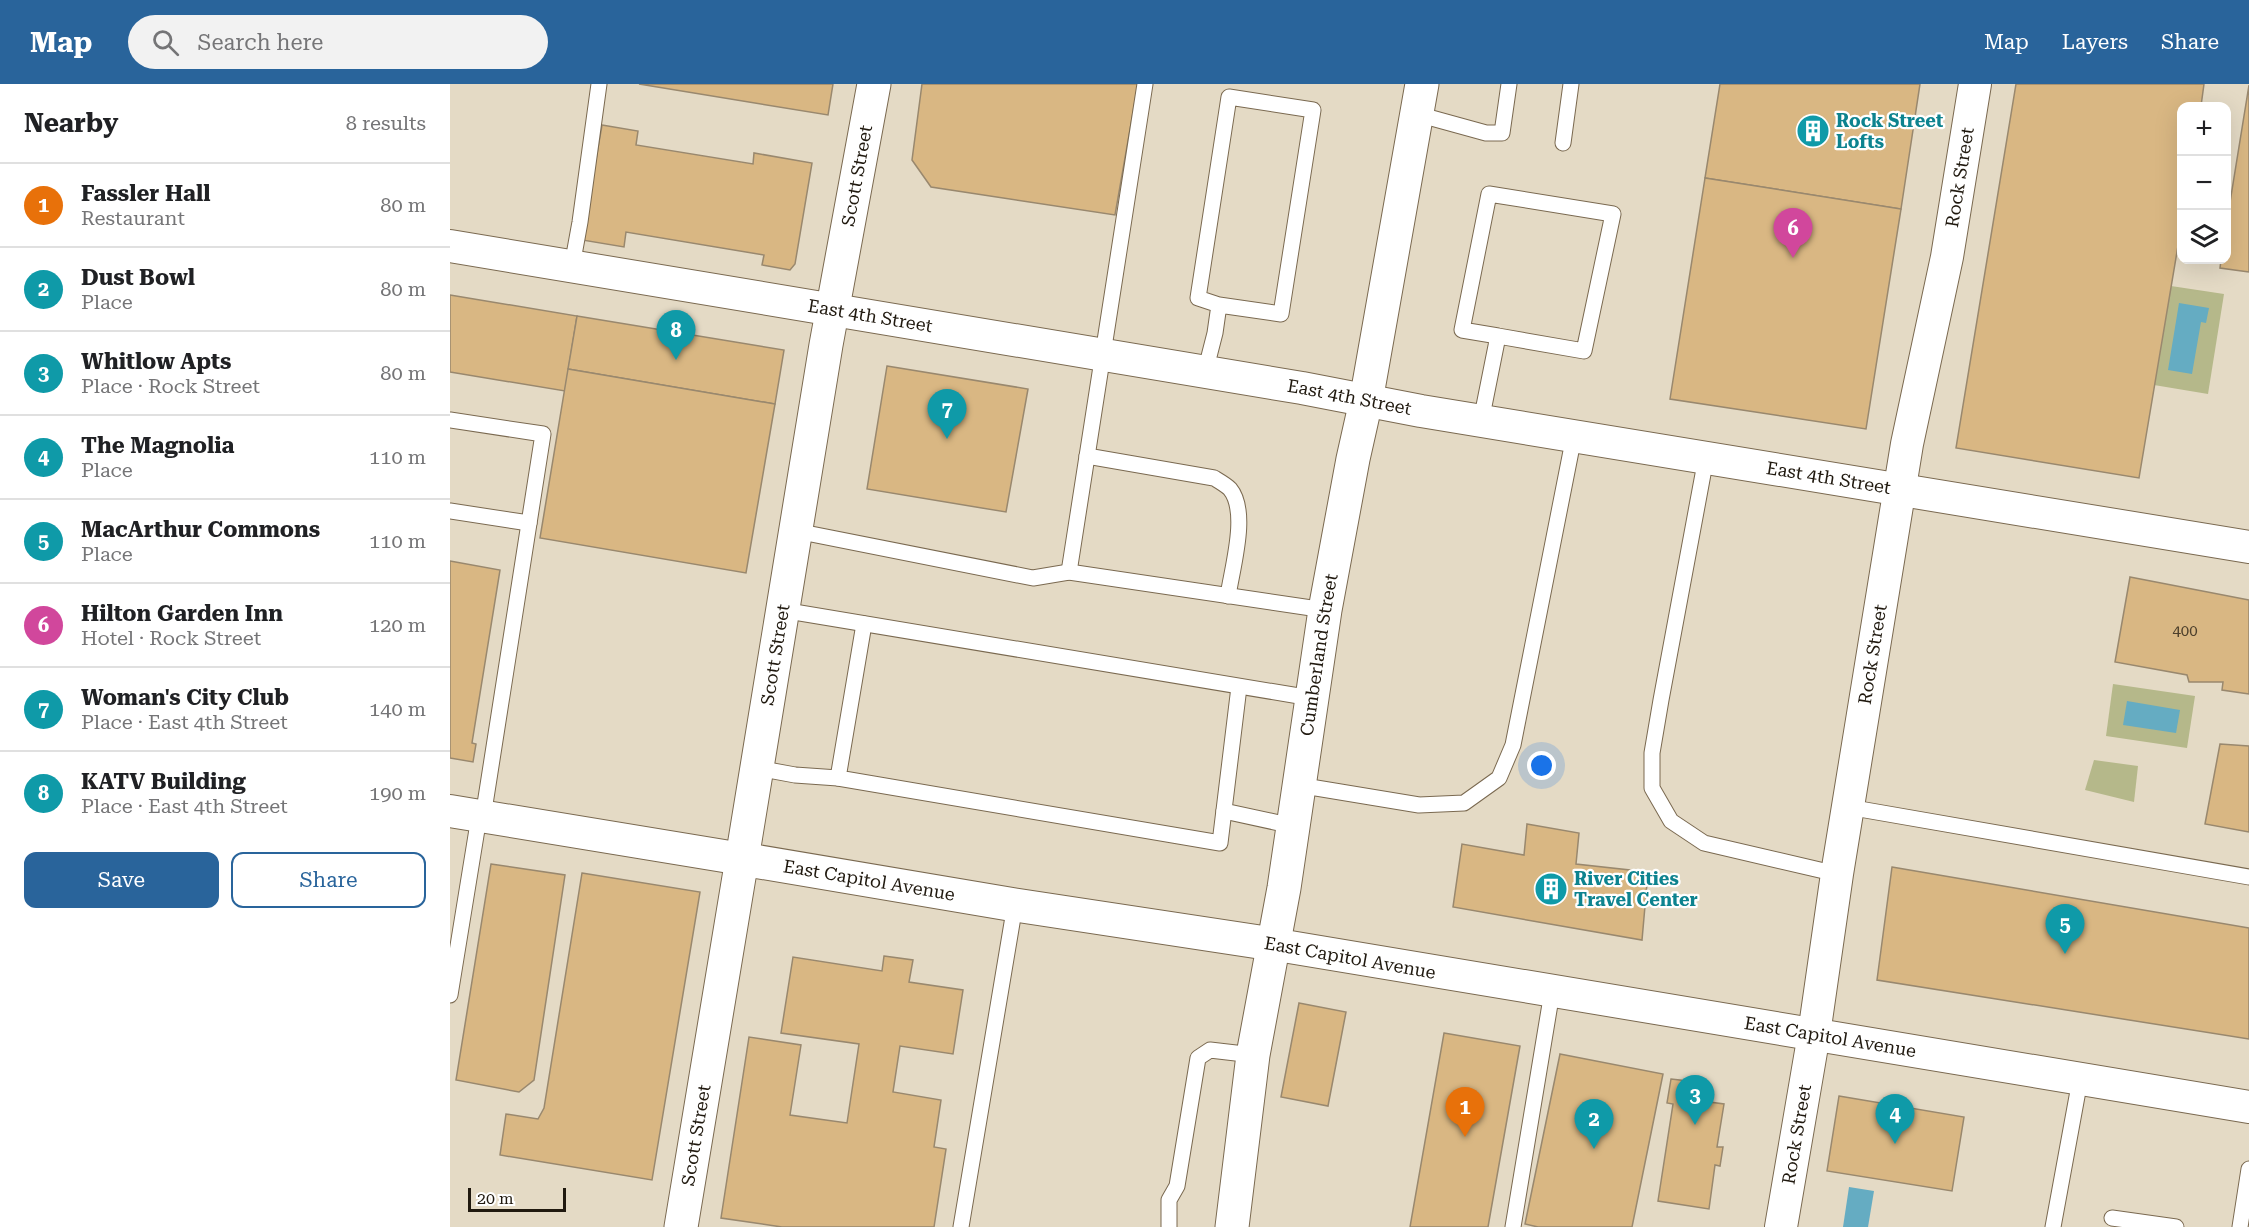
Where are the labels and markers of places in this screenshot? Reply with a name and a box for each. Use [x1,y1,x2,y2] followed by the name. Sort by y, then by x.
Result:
[1836,110,1943,152] place label: Rock Street Lofts
[1795,113,1831,149] building icon: Rock Street Lofts
[1774,208,1812,258] pin: 6
[656,310,696,360] pin: 8
[928,390,966,439] pin: 7
[1574,868,1698,910] place label: River Cities Travel Center
[1533,871,1569,907] building icon: River Cities Travel Center
[2046,904,2084,954] pin: 5
[1676,1076,1714,1125] pin: 3
[1446,1088,1484,1137] pin: 1
[1876,1094,1914,1144] pin: 4
[1574,1100,1614,1149] pin: 2

